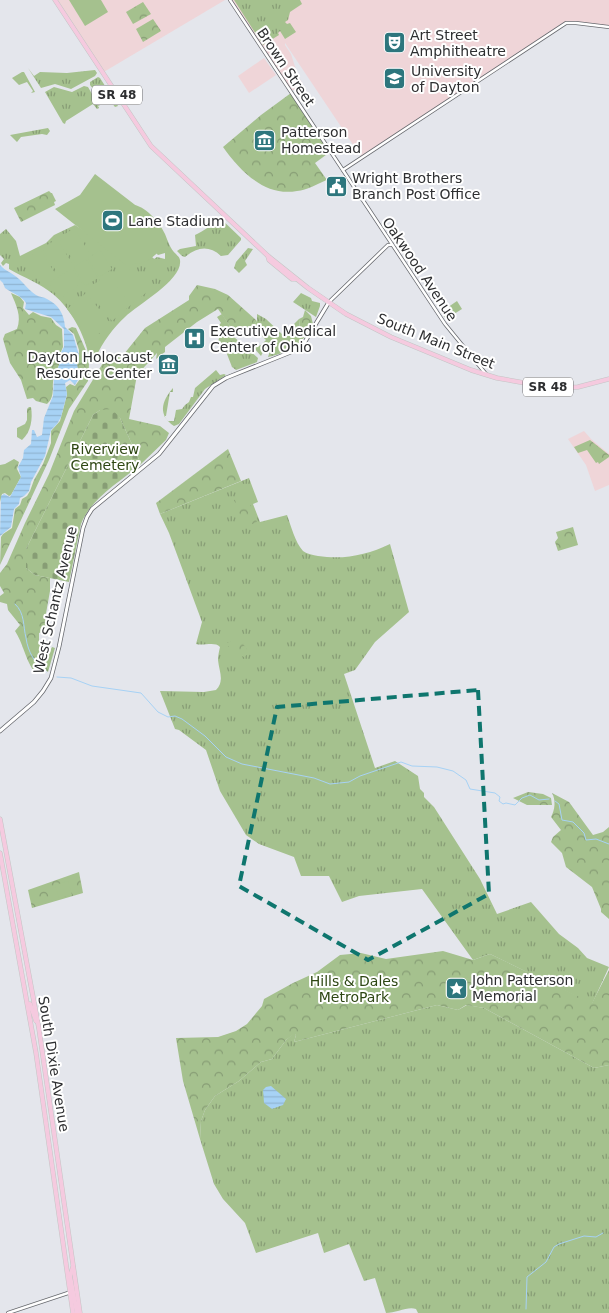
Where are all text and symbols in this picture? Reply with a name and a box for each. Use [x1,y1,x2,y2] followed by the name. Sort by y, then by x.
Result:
[254,25,318,110] street label: Brown Street
[410,27,506,59] place label: Art Street Amphitheatre
[382,31,406,55] theatre icon: Art Street Amphitheatre
[411,63,482,95] place label: University of Dayton
[383,67,407,91] school or university icon: University of Dayton
[92,86,142,104] road number: SR 48
[281,124,361,156] place label: Patterson Homestead
[253,128,277,152] museum icon: Patterson Homestead
[352,170,480,202] place label: Wright Brothers Branch Post Office
[324,174,348,198] public building icon: Wright Brothers Branch Post Office
[100,209,124,233] sports icon: Lane Stadium
[128,213,225,229] place label: Lane Stadium
[379,214,461,324] street label: Oakwood Avenue
[375,310,498,372] street label: South Main Street
[210,323,336,355] place label: Executive Medical Center of Ohio
[182,327,206,351] hospital icon: Executive Medical Center of Ohio
[27,349,152,381] place label: Dayton Holocaust Resource Center
[156,353,180,377] museum icon: Dayton Holocaust Resource Center
[523,378,573,397] road number: SR 48
[71,441,139,473] park label: Riverview Cemetery
[30,525,80,675] street label: West Schantz Avenue
[471,972,573,1004] place label: John Patterson Memorial
[310,973,398,1005] park label: Hills & Dales MetroPark
[444,976,468,1000] place icon: John Patterson Memorial
[35,995,73,1133] street label: South Dixie Avenue

